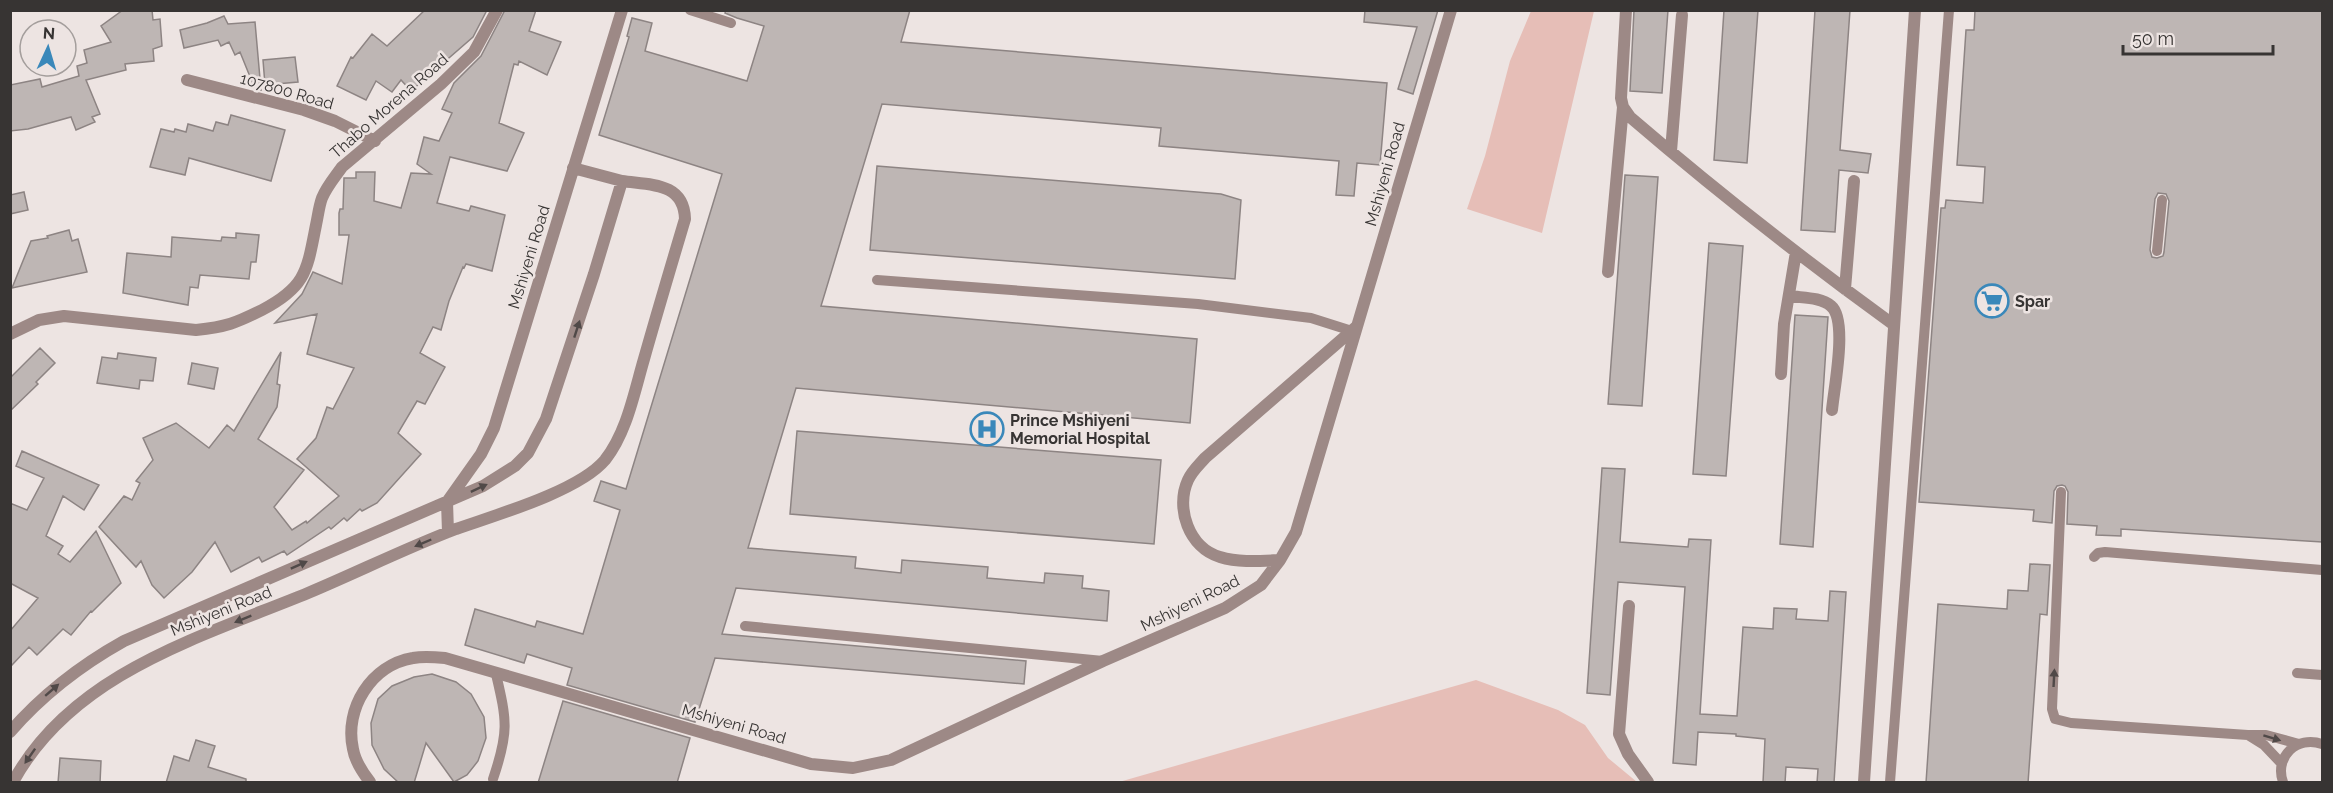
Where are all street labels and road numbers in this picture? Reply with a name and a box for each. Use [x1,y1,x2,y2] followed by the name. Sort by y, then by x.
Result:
[326,50,452,162] street label: Thabo Morena Road
[238,69,336,113] street label: 107800 Road
[1361,120,1409,228] street label: Mshiyeni Road
[504,203,554,311] street label: Mshiyeni Road
[1138,571,1243,635] street label: Mshiyeni Road
[168,582,274,640] street label: Mshiyeni Road
[680,700,788,748] street label: Mshiyeni Road

